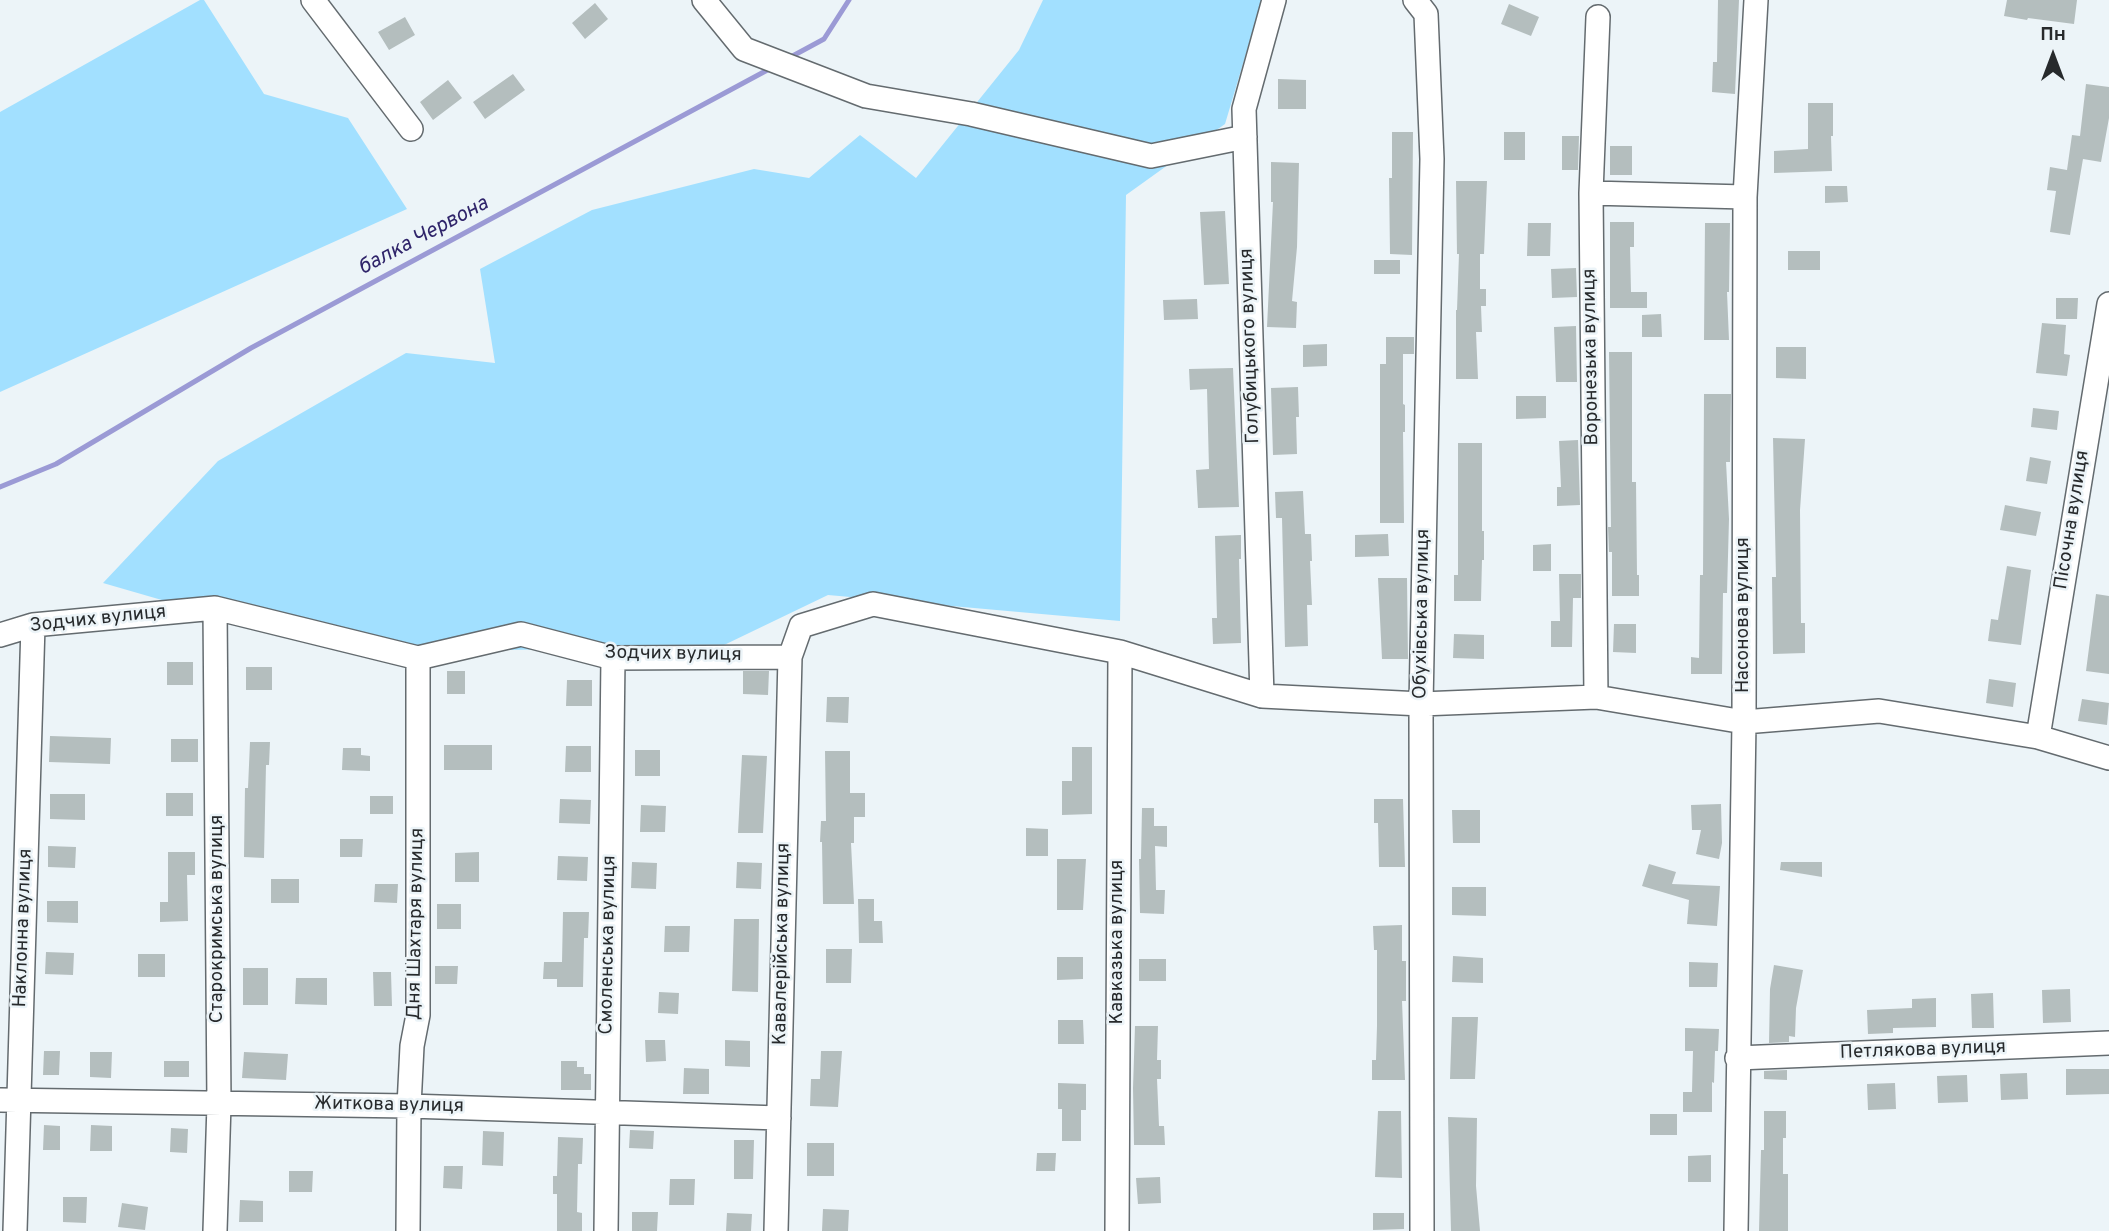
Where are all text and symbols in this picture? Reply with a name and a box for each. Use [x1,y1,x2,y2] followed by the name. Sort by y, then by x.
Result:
[2018,21,2088,91] north arrow
[2040,23,2066,47] text: Пн
[355,192,493,282] water label: балка Червона
[1236,248,1266,444] street label: Голубицького вулиця
[1579,268,1605,446] street label: Воронезька вулиця
[2051,449,2095,591] street label: Пісочна вулиця
[1410,529,1436,699] street label: Обухівська вулиця
[1733,537,1755,693] street label: Насонова вулиця
[29,601,167,639] street label: Зодчих вулиця
[604,642,742,668] street label: Зодчих вулиця
[207,815,229,1023] street label: Старокримська вулиця
[404,828,430,1020] street label: Дня Шахтаря вулиця
[770,843,796,1045] street label: Кавалерійська вулиця
[10,848,38,1008] street label: Наклонна вулиця
[596,855,622,1035] street label: Смоленська вулиця
[1107,860,1129,1024] street label: Кавказька вулиця
[1840,1037,2006,1065] street label: Петлякова вулиця
[314,1093,464,1119] street label: Житкова вулиця

